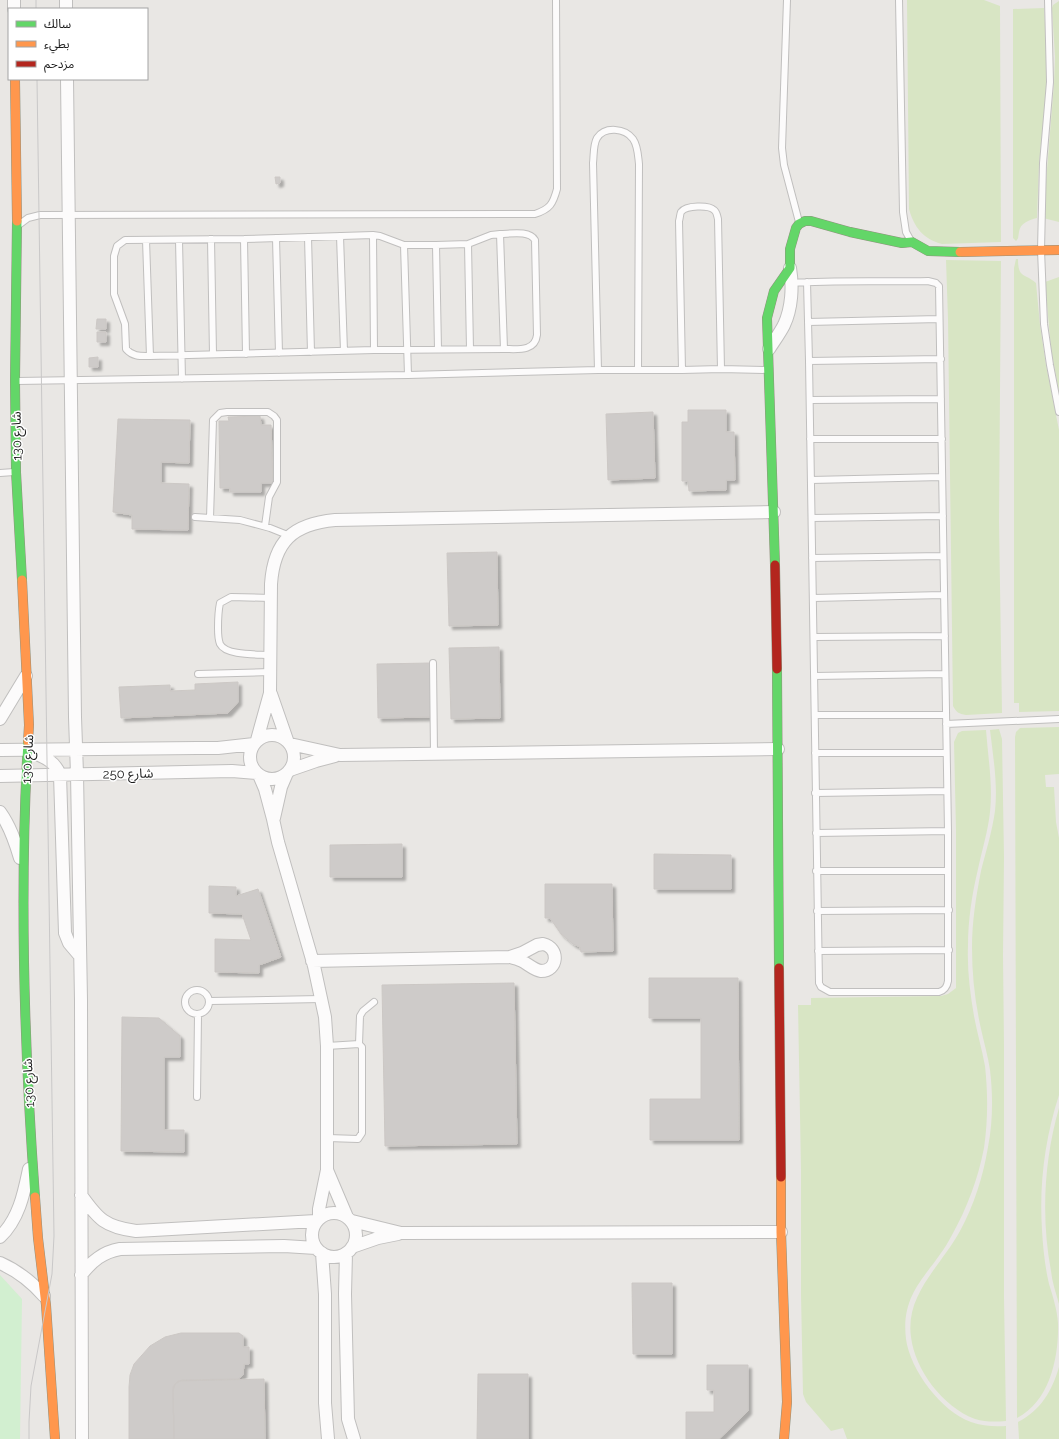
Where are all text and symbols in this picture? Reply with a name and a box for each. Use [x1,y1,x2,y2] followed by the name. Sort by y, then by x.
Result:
[8,8,148,80] legend
[44,17,71,31] text: سالك
[44,37,70,54] text: بطيء
[44,57,74,73] text: مزدحم
[9,411,27,461] street label: شارع 130
[19,734,39,784] street label: شارع 130
[103,766,153,784] street label: شارع 250
[20,1058,40,1108] street label: شارع 130

